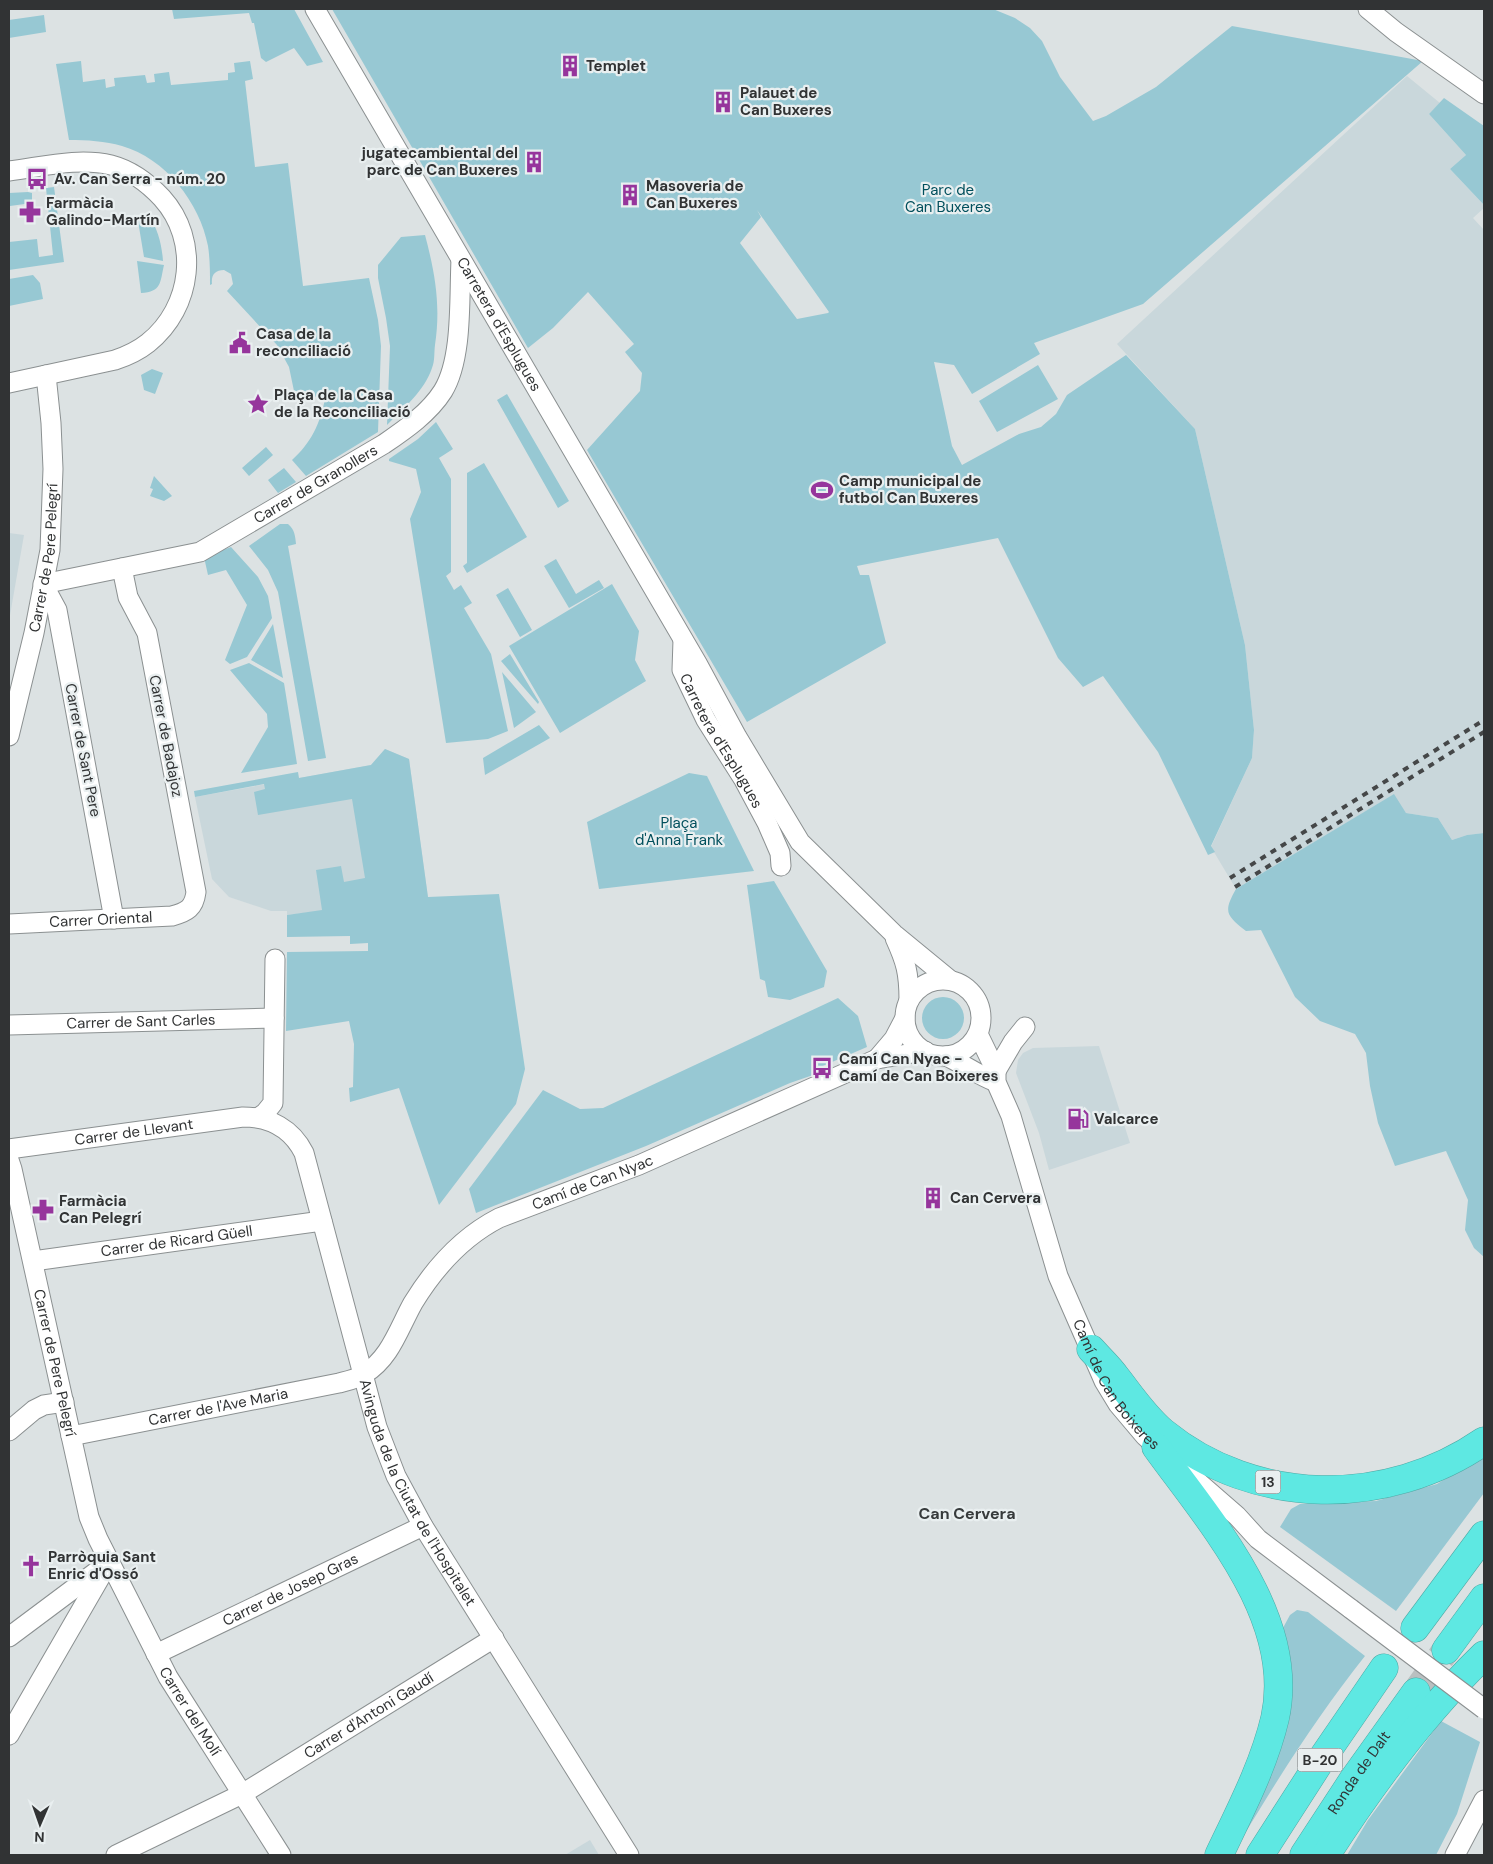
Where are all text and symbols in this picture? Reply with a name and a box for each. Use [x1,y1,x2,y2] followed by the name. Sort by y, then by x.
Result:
[557,53,583,79] building icon: Templet
[586,56,646,76] place label: Templet
[740,83,832,120] place label: Palauet de Can Buxeres
[710,89,736,115] building icon: Palauet de Can Buxeres
[361,143,518,180] place label: jugatecambiental del parc de Can Buxeres
[521,149,547,175] building icon: jugatecambiental del parc de Can Buxeres
[24,166,50,192] bus stop icon: Av. Can Serra - núm. 20
[54,169,226,189] place label: Av. Can Serra - núm. 20
[646,176,743,213] place label: Masoveria de Can Buxeres
[905,180,991,217] park label: Parc de Can Buxeres
[617,182,643,208] building icon: Masoveria de Can Buxeres
[46,193,159,230] place label: Farmàcia Galindo-Martín
[17,199,43,225] pharmacy icon: Farmàcia Galindo-Martín
[452,253,546,395] street label: Carretera d'Esplugues
[256,324,351,361] place label: Casa de la reconciliació
[227,330,253,356] public building icon: Casa de la reconciliació
[274,385,411,422] place label: Plaça de la Casa de la Reconciliació
[245,391,271,417] place icon: Plaça de la Casa de la Reconciliació
[250,440,381,528] street label: Carrer de Granollers
[839,471,981,508] place label: Camp municipal de futbol Can Buxeres
[809,477,835,503] sports icon: Camp municipal de futbol Can Buxeres
[24,482,62,634] street label: Carrer de Pere Pelegrí
[675,670,767,812] street label: Carretera d'Esplugues
[144,673,188,799] street label: Carrer de Badajoz
[60,682,106,818] street label: Carrer de Sant Pere
[635,813,723,850] park label: Plaça d'Anna Frank
[49,907,153,932] street label: Carrer Oriental
[66,1010,216,1033] street label: Carrer de Sant Carles
[839,1049,999,1086] place label: Camí Can Nyac - Camí de Can Boixeres
[809,1055,835,1081] bus stop icon: Camí Can Nyac - Camí de Can Boixeres
[1065,1106,1091,1132] fuel station icon: Valcarce
[1094,1109,1158,1129] place label: Valcarce
[73,1114,195,1150] street label: Carrer de Llevant
[529,1150,656,1215] street label: Camí de Can Nyac
[920,1185,946,1211] building icon: Can Cervera
[950,1188,1041,1208] place label: Can Cervera
[59,1191,141,1228] place label: Farmàcia Can Pelegrí
[30,1197,56,1223] pharmacy icon: Farmàcia Can Pelegrí
[99,1221,254,1262] street label: Carrer de Ricard Güell
[29,1287,81,1439] street label: Carrer de Pere Pelegrí
[1068,1316,1164,1454] street label: Camí de Can Boixeres
[355,1377,481,1610] street label: Avinguda de la Ciutat de l'Hospitalet
[147,1383,290,1430] street label: Carrer de l'Ave Maria
[1256,1470,1280,1494] road number: 13
[918,1503,1016,1524] district label: Can Cervera
[48,1547,156,1584] place label: Parròquia Sant Enric d'Ossó
[219,1549,362,1631] street label: Carrer de Josep Gras
[18,1553,44,1579] church icon: Parròquia Sant Enric d'Ossó
[155,1663,226,1760] street label: Carrer del Molí
[300,1667,438,1763] street label: Carrer d'Antoni Gaudí
[1323,1727,1395,1818] street label: Ronda de Dalt
[1298,1748,1342,1772] road number: B-20
[15,1799,65,1849] north arrow
[34,1828,45,1846] text: N

